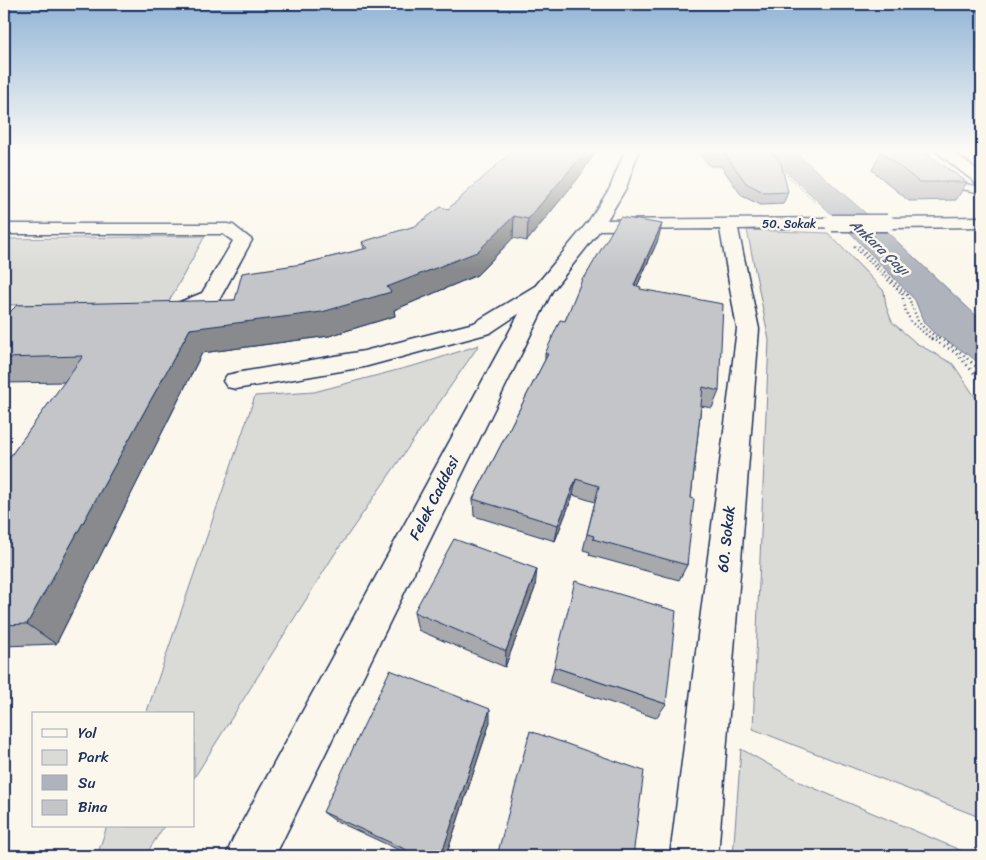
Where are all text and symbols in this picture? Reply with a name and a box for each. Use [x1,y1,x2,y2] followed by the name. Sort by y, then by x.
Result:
[843,212,916,283] water label: Ankara Çayı
[762,213,817,235] street label: 50. Sokak
[402,451,467,545] street label: Felek Caddesi
[710,504,742,574] street label: 60. Sokak
[32,712,195,828] legend
[78,720,97,746] text: Yol
[78,744,109,770] text: Park
[78,770,95,796] text: Su
[78,794,108,820] text: Bina

